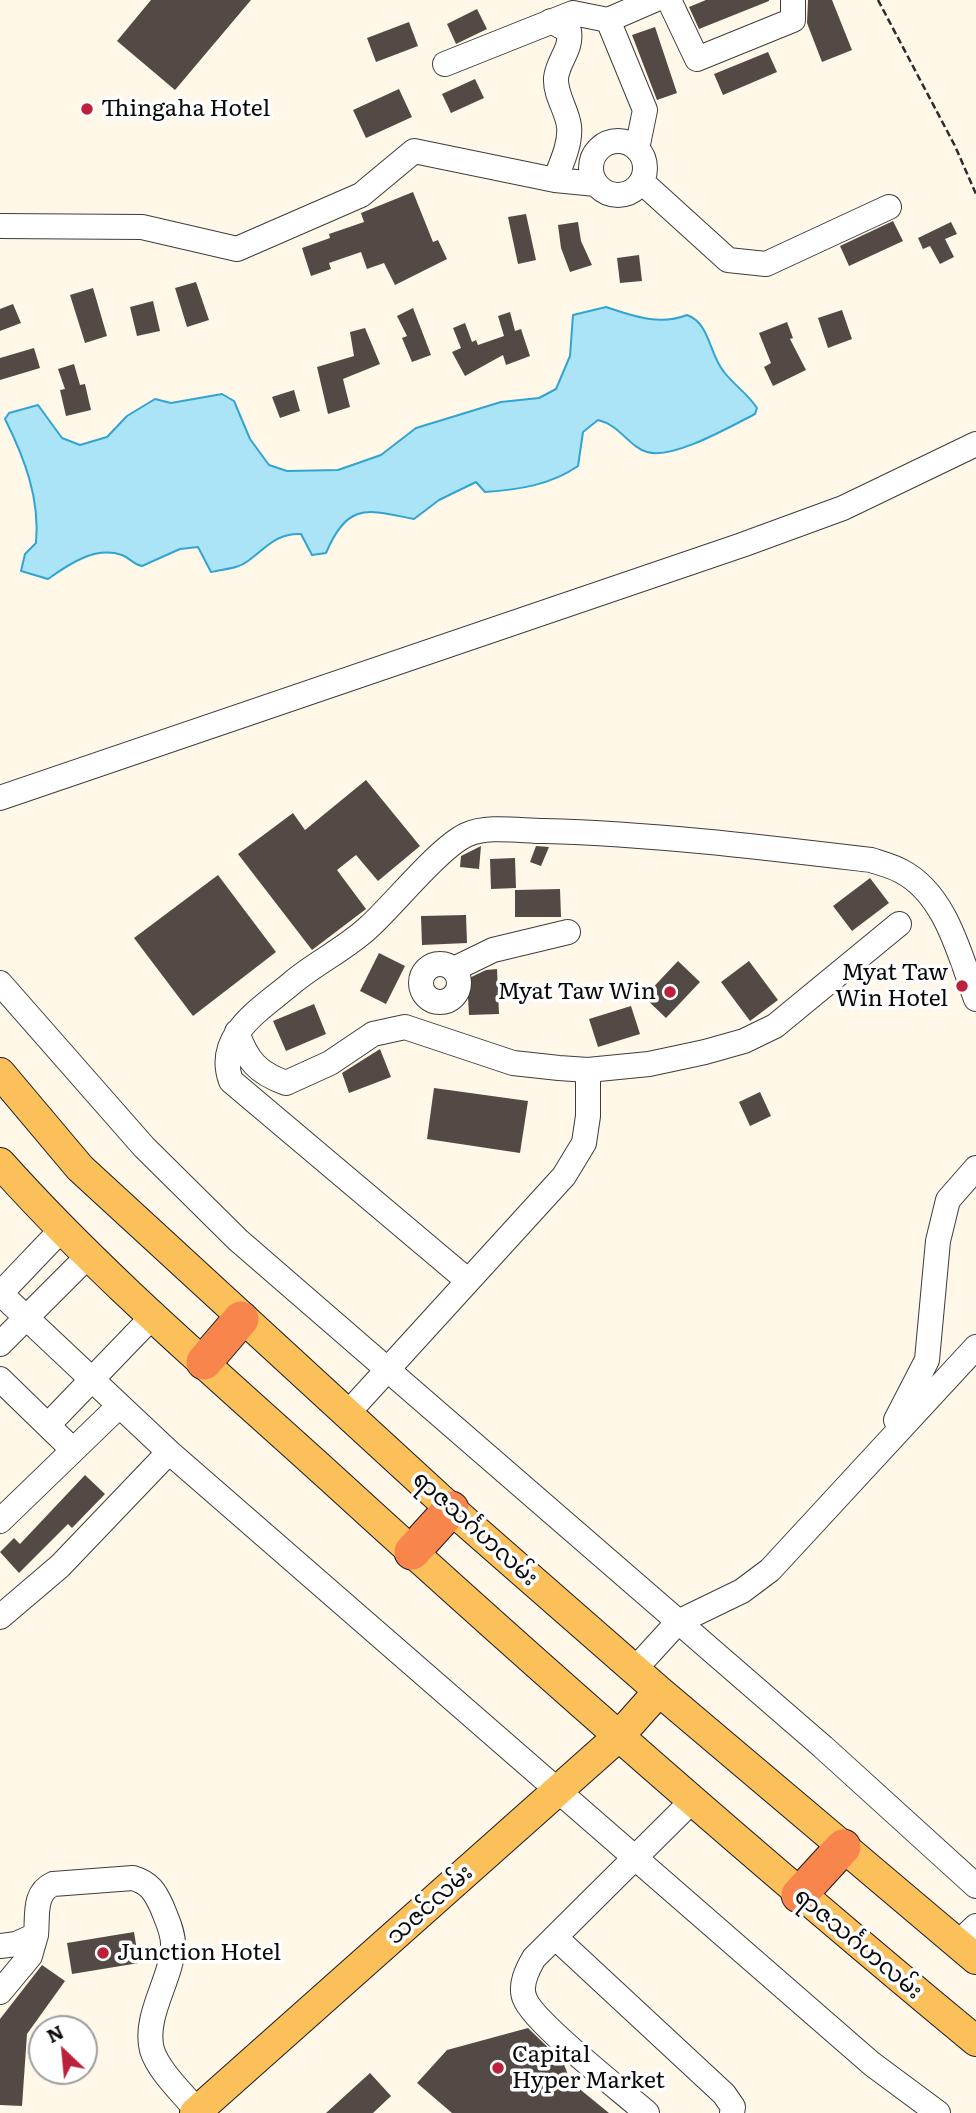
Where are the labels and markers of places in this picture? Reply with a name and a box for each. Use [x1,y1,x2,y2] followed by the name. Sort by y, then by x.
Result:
[101,95,270,123] place label: Thingaha Hotel
[79,101,95,117] marker: Thingaha Hotel
[835,959,948,1013] place label: Myat Taw Win Hotel
[497,978,656,1006] place label: Myat Taw Win
[954,978,970,994] marker: Myat Taw Win Hotel
[662,984,678,1000] marker: Myat Taw Win
[117,1939,281,1967] place label: Junction Hotel
[95,1945,111,1961] marker: Junction Hotel
[512,2041,665,2095] place label: Capital Hyper Market
[490,2060,506,2076] marker: Capital Hyper Market

